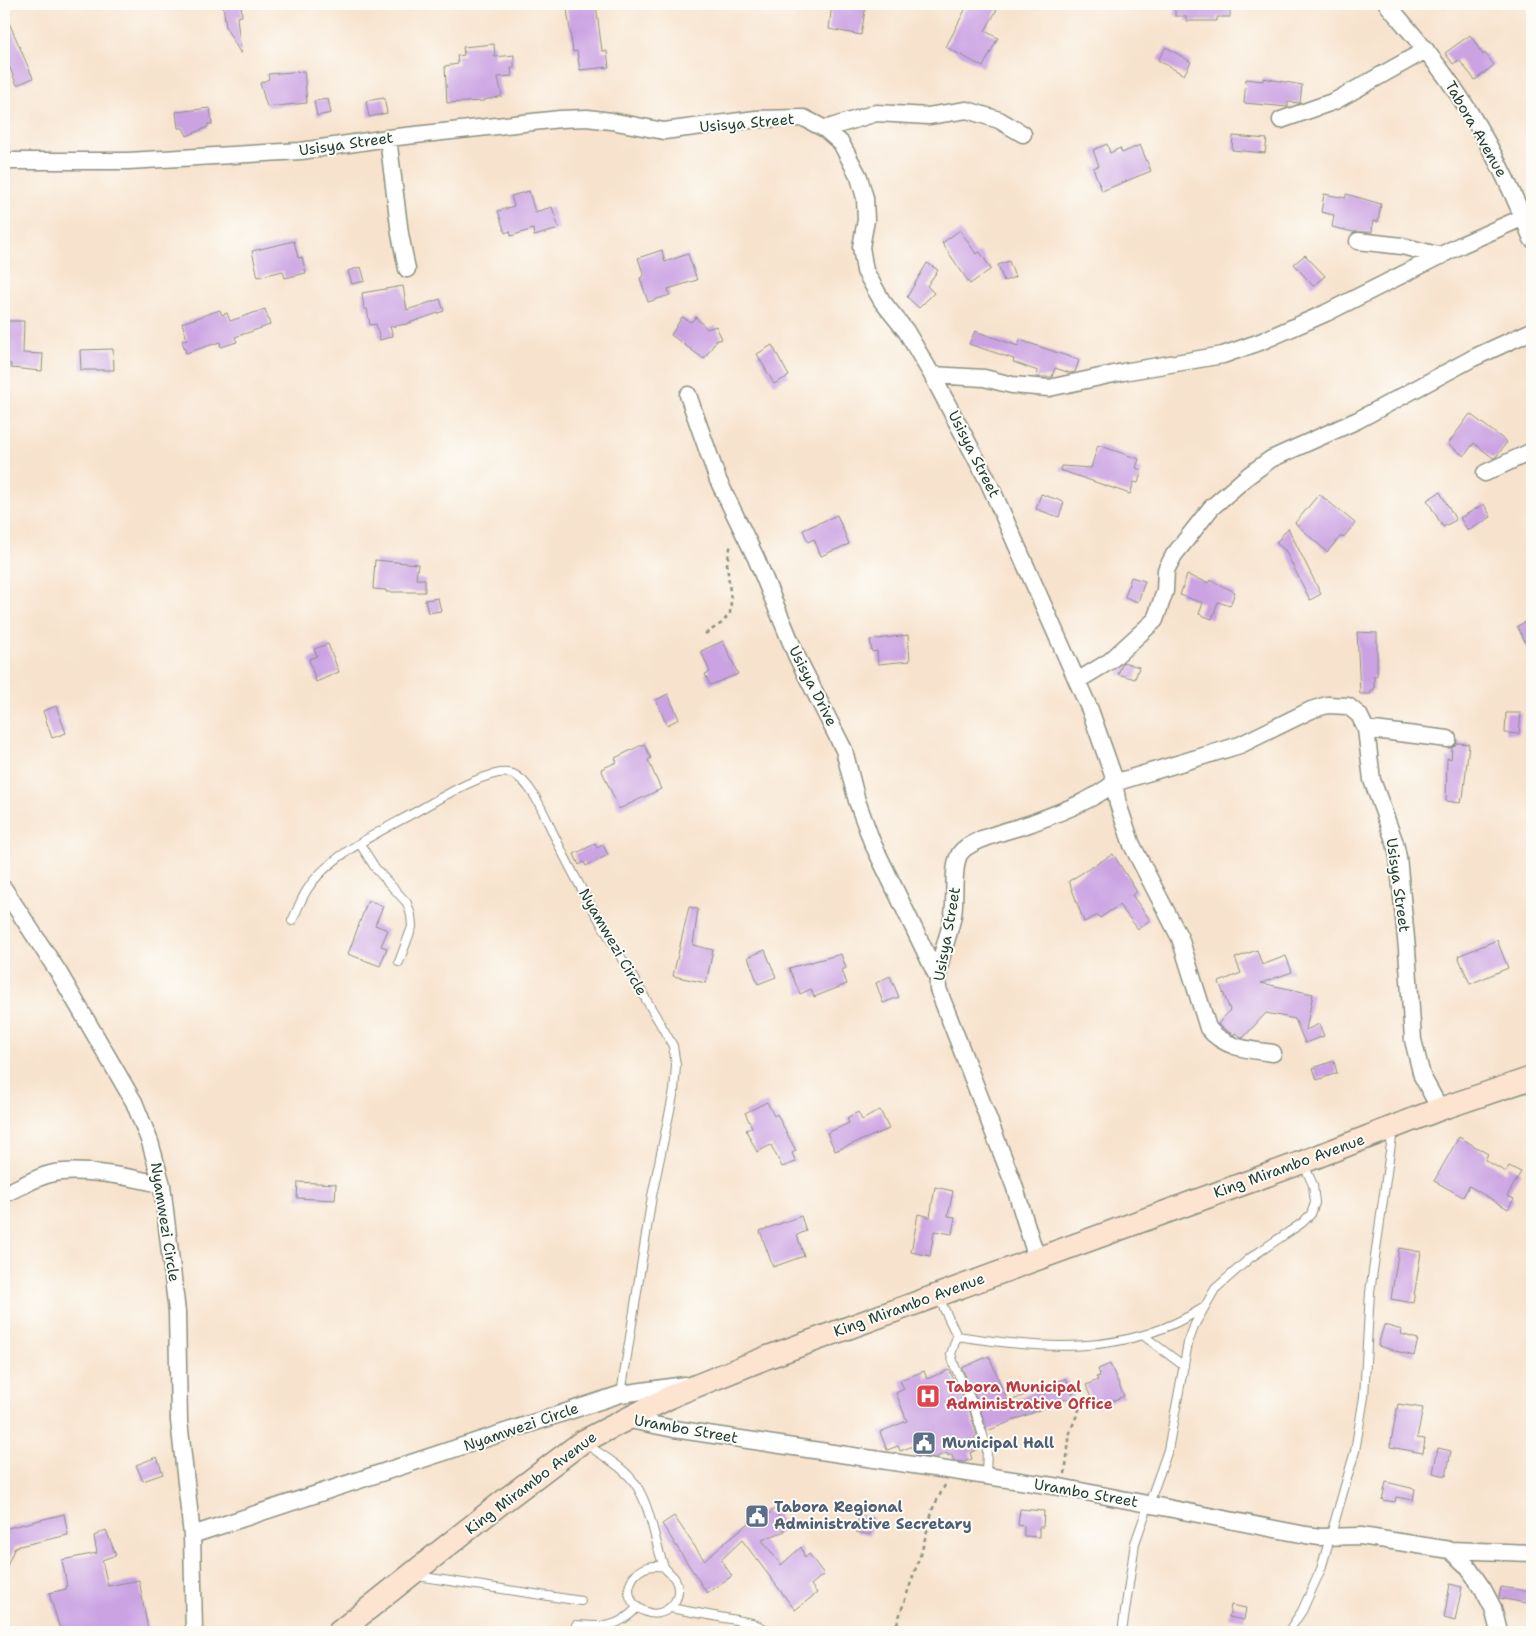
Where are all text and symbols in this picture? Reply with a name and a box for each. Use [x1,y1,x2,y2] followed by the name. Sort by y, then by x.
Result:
[1440,77,1512,181] street label: Tabora Avenue
[699,109,795,137] street label: Usisya Street
[298,127,394,161] street label: Usisya Street
[944,407,1004,501] street label: Usisya Street
[784,642,842,730] street label: Usisya Drive
[1381,837,1415,933] street label: Usisya Street
[574,885,652,999] street label: Nyamwezi Circle
[929,885,965,983] street label: Usisya Street
[1211,1129,1367,1203] street label: King Mirambo Avenue
[146,1161,184,1283] street label: Nyamwezi Circle
[831,1268,987,1342] street label: King Mirambo Avenue
[946,1377,1113,1414] place label: Tabora Municipal Administrative Office
[915,1383,941,1409] hospital icon: Tabora Municipal Administrative Office
[461,1398,581,1456] street label: Nyamwezi Circle
[632,1410,740,1448] street label: Urambo Street
[461,1427,601,1539] street label: King Mirambo Avenue
[911,1430,937,1456] public building icon: Municipal Hall
[942,1433,1054,1453] place label: Municipal Hall
[1032,1474,1140,1512] street label: Urambo Street
[774,1497,972,1534] place label: Tabora Regional Administrative Secretary
[744,1503,770,1529] public building icon: Tabora Regional Administrative Secretary

